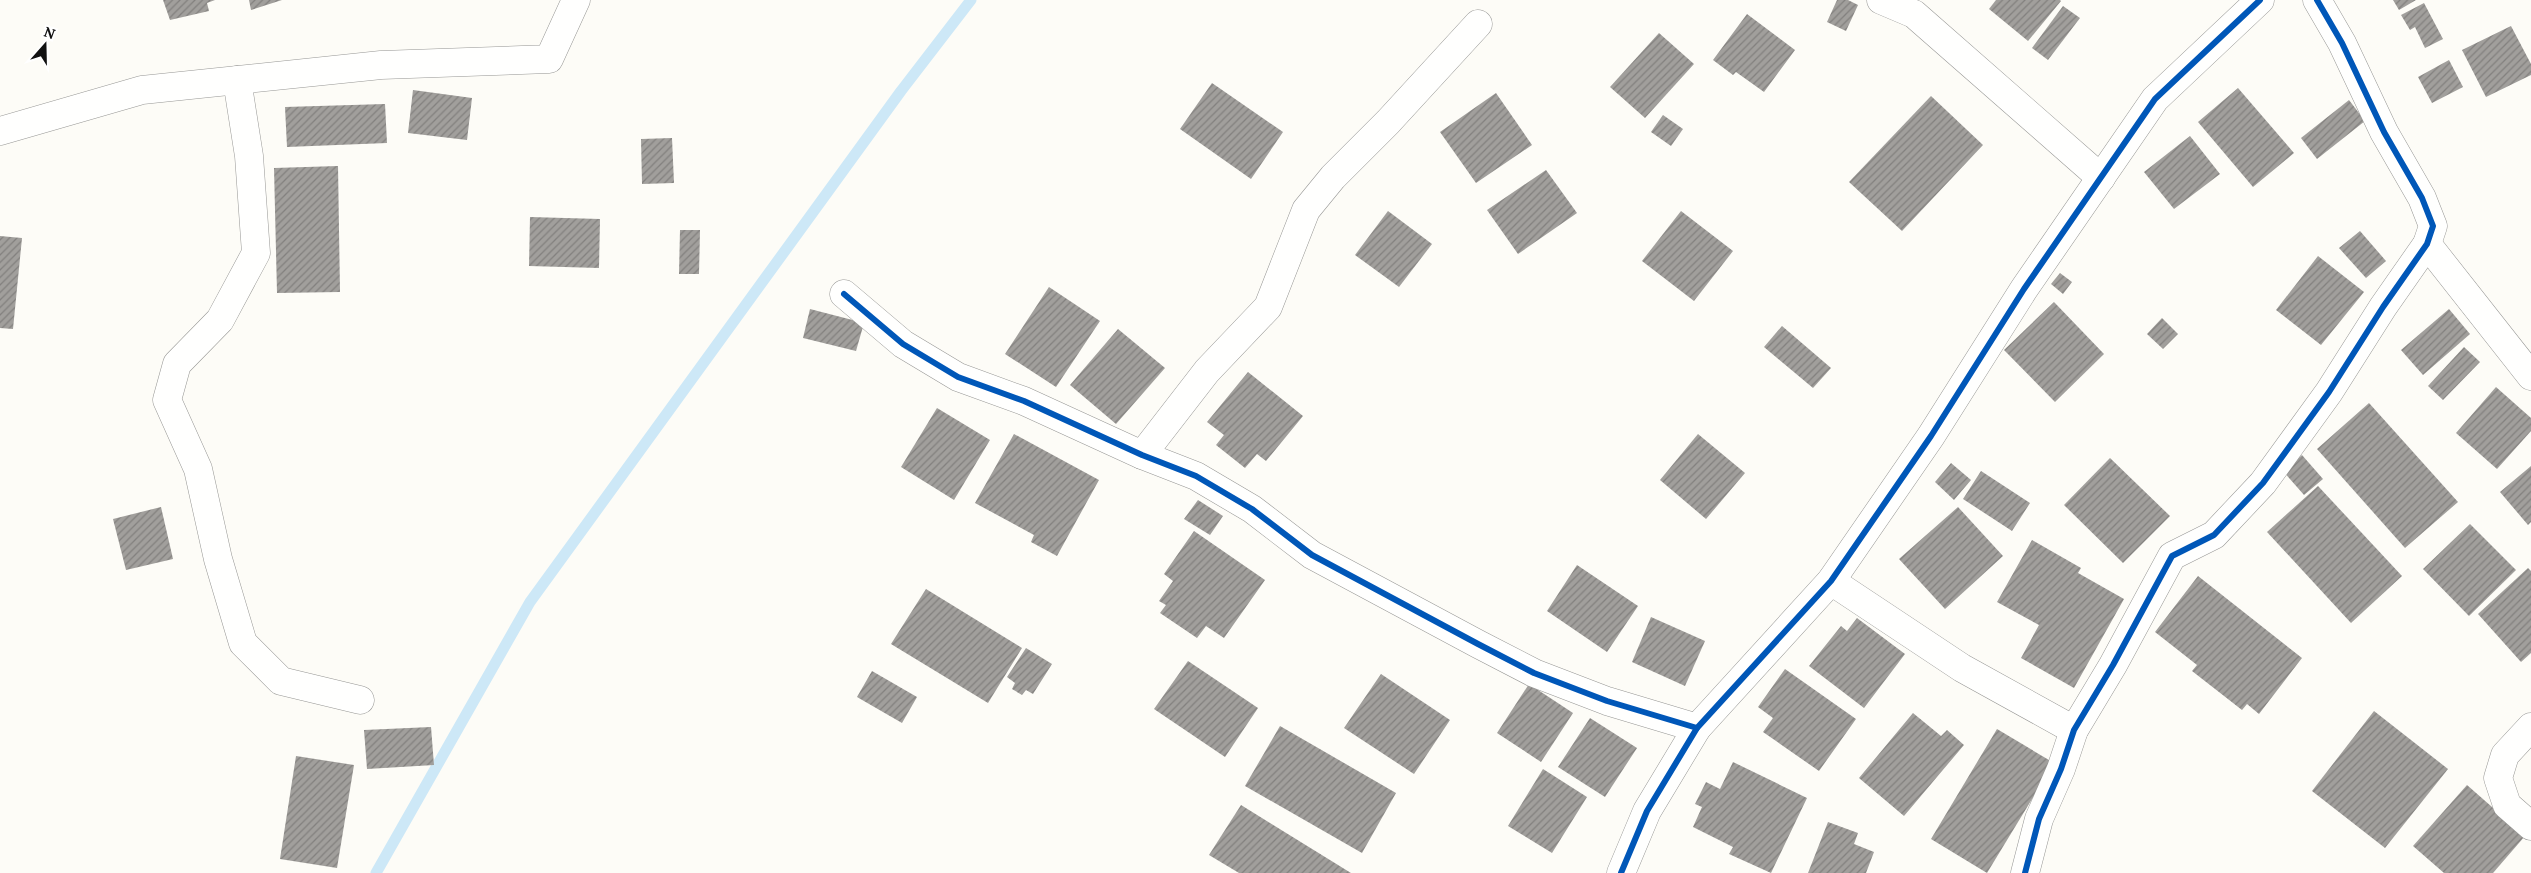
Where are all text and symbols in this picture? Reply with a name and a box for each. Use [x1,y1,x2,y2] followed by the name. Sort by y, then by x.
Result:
[20,20,70,70] north arrow
[41,22,58,43] text: N

